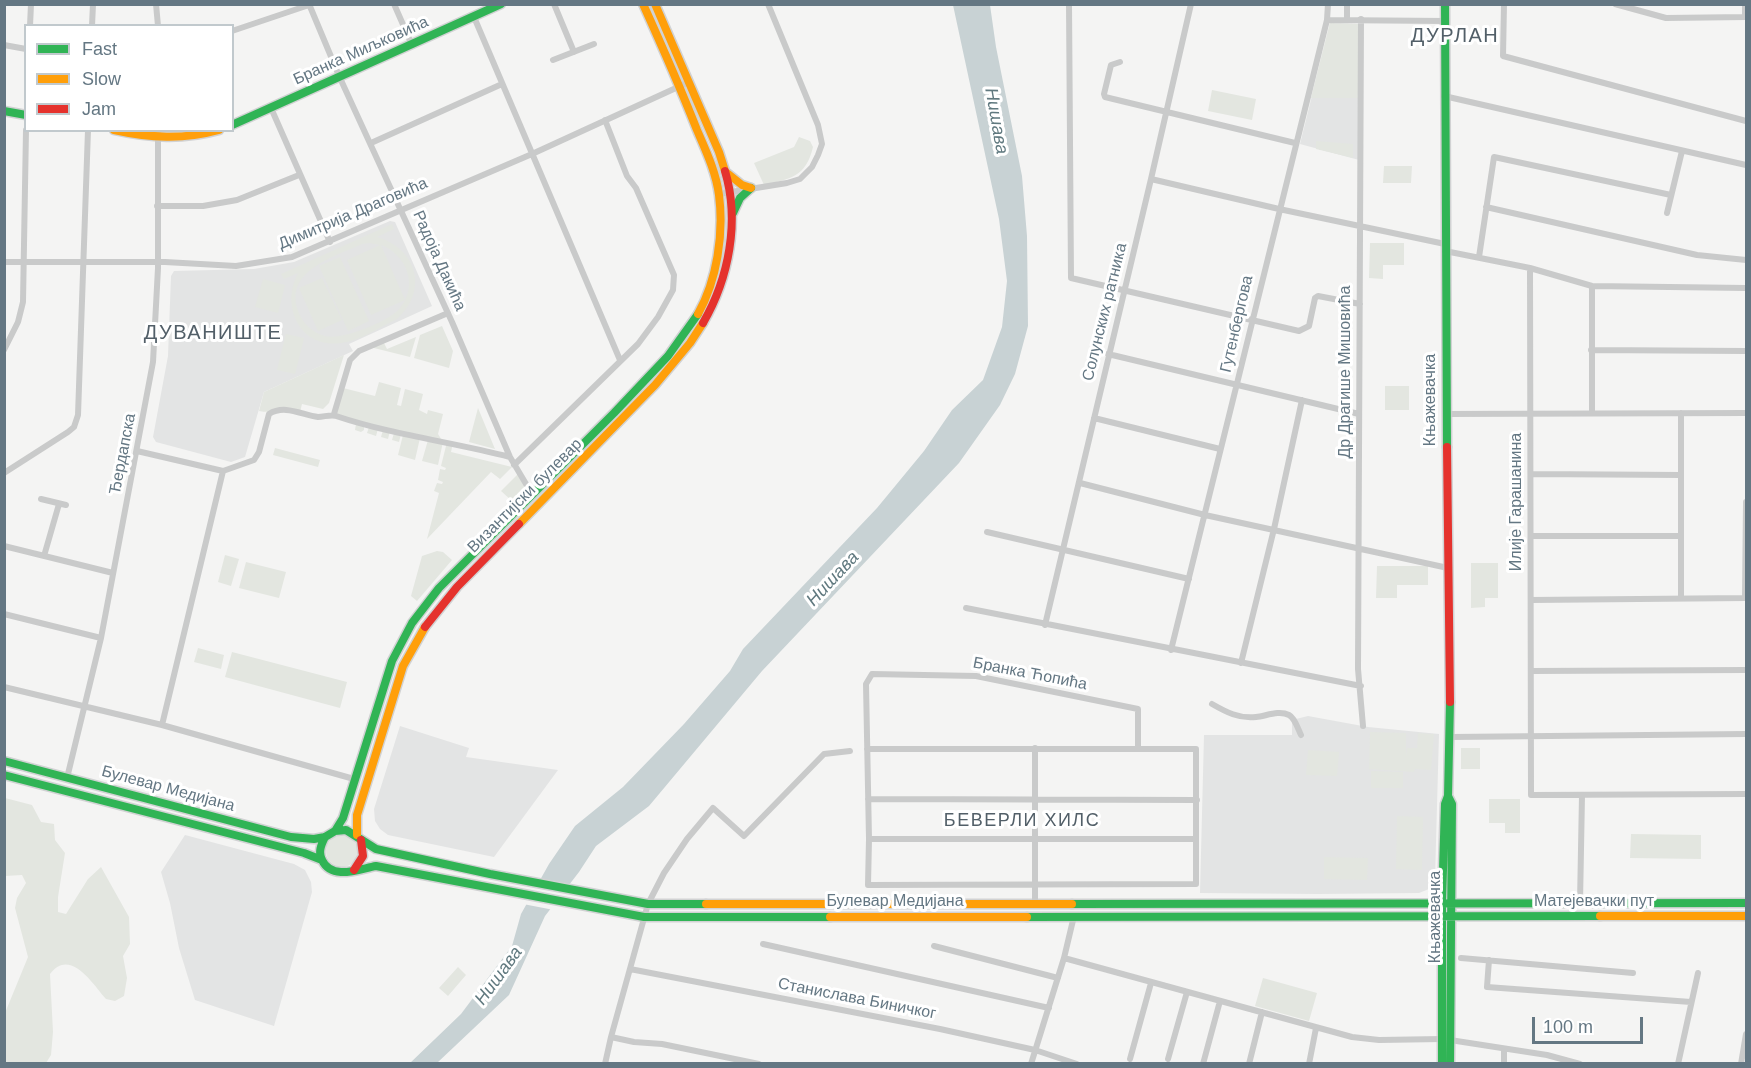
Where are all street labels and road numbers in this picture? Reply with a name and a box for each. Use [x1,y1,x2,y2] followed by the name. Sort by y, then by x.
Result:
[290,13,432,89] street label: Бранка Миљковића
[276,174,430,254] street label: Димитрија Драговића
[408,208,470,314] street label: Радоја Дакића
[1079,241,1131,383] street label: Солунских ратника
[1217,274,1257,374] street label: Гутенбергова
[1336,286,1356,458] street label: Др Драгише Мишовића
[1421,354,1441,446] street label: Књажевачка
[106,412,140,496] street label: Ђердапска
[1507,433,1527,571] street label: Илије Гарашанина
[464,435,586,557] street label: Византијски булевар
[971,654,1089,694] street label: Бранка Ћопића
[99,762,237,816] street label: Булевар Медијана
[1426,871,1446,963] street label: Књажевачка
[826,892,964,912] street label: Булевар Медијана
[1534,892,1654,912] street label: Матејевачки пут
[776,974,938,1024] street label: Станислава Биничког

